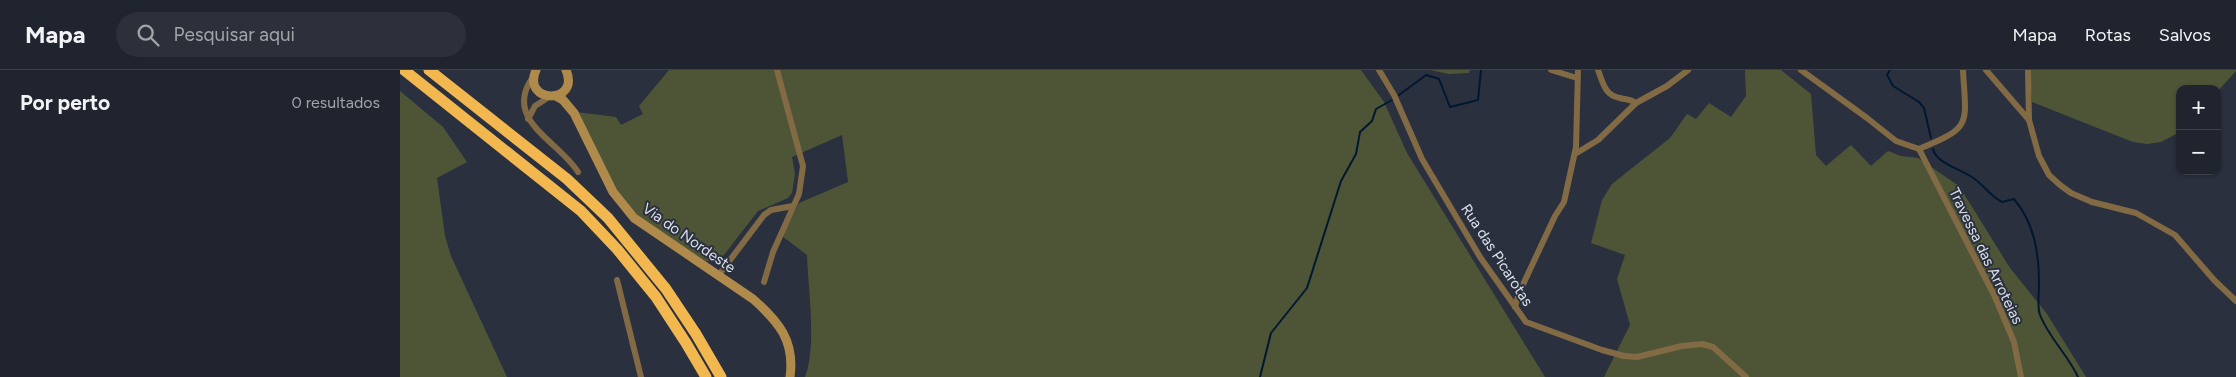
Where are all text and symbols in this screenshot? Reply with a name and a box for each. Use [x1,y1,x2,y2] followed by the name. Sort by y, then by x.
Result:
[116,12,466,57] search box
[25,20,86,49] text: Mapa
[134,21,162,49] icon: search
[174,23,295,46] text: Pesquisar aqui
[2013,24,2057,46] text: Mapa
[2085,24,2131,46] text: Rotas
[2159,24,2211,46] text: Salvos
[2176,85,2221,175] map controls
[2176,85,2221,130] button: +
[20,90,110,115] text: Por perto
[291,93,380,112] text: 0 resultados
[2176,130,2221,175] button: −
[1945,185,2027,327] street label: Travessa das Arroteias
[639,199,739,277] street label: Via do Nordeste
[1457,201,1537,309] street label: Rua das Picarotas

